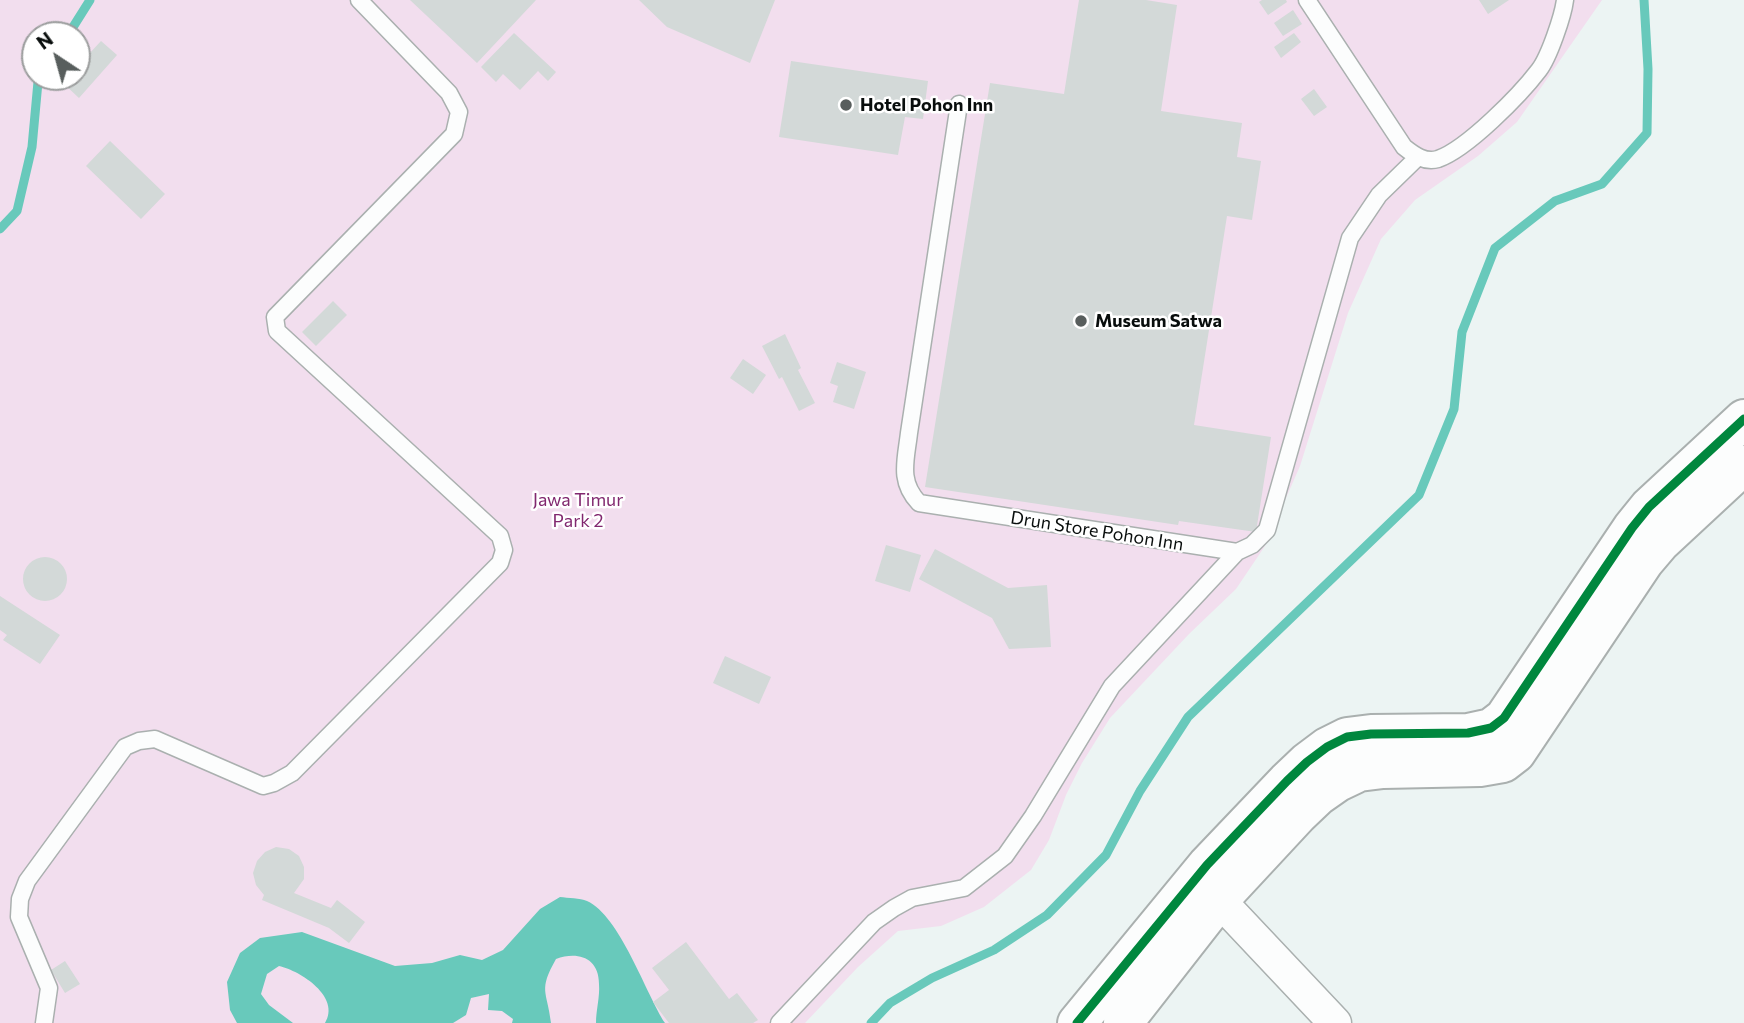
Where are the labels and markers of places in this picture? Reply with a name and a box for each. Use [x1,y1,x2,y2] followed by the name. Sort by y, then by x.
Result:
[860,94,993,116] place label: Hotel Pohon Inn
[838,97,854,113] marker: Hotel Pohon Inn
[1095,310,1222,332] place label: Museum Satwa
[1073,313,1089,329] marker: Museum Satwa

